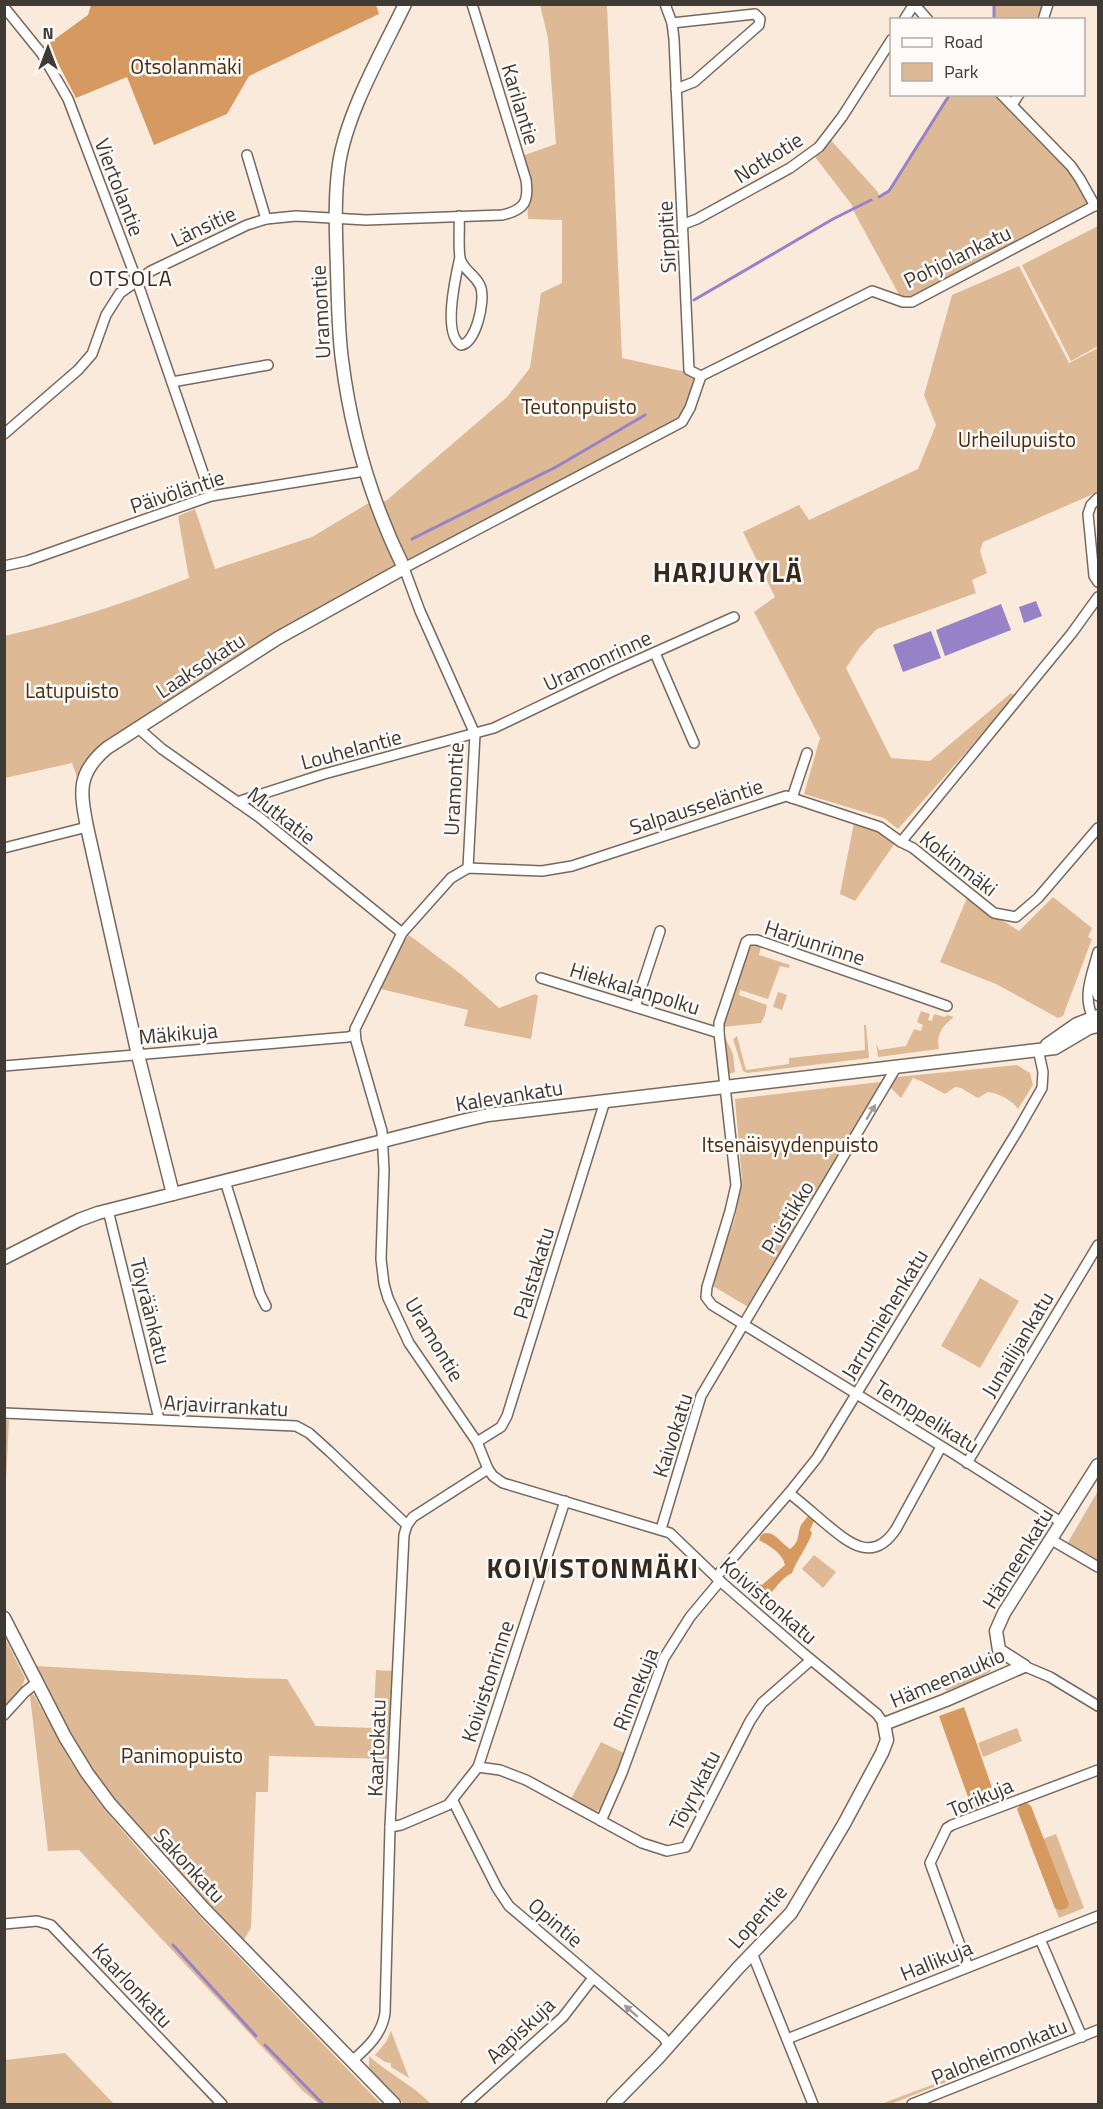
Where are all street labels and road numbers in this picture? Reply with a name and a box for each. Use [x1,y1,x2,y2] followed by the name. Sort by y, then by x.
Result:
[493,59,549,149] street label: Karilantie
[727,123,809,191] street label: Notkotie
[87,134,153,240] street label: Viertolantie
[165,197,241,255] street label: Länsitie
[648,200,684,274] street label: Sirppitie
[898,216,1016,296] street label: Pohjolankatu
[302,264,338,360] street label: Uramontie
[126,461,228,521] street label: Päivöläntie
[538,621,656,699] street label: Uramonrinne
[149,624,251,706] street label: Laaksokatu
[297,720,405,778] street label: Louhelantie
[435,741,471,837] street label: Uramontie
[625,769,767,843] street label: Salpausseläntie
[241,778,323,852] street label: Mutkatie
[913,822,1005,904] street label: Kokinmäki
[761,911,869,973] street label: Harjunrinne
[566,953,704,1023] street label: Hiekkalanpolku
[137,1014,219,1052] street label: Mäkikuja
[453,1071,565,1119] street label: Kalevankatu
[752,1174,822,1260] street label: Puistikko
[504,1223,562,1323] street label: Palstakatu
[832,1243,936,1385] street label: Jarrumiehenkatu
[122,1254,180,1368] street label: Töyräänkatu
[973,1285,1061,1403] street label: Junailijankatu
[397,1291,473,1387] street label: Uramontie
[868,1371,986,1461] street label: Temppelikatu
[163,1386,289,1424] street label: Arjavirrankatu
[643,1389,701,1481] street label: Kaivokatu
[973,1501,1061,1615] street label: Hämeenkatu
[713,1548,825,1652] street label: Koivistonkatu
[452,1616,522,1746] street label: Koivistonrinne
[885,1638,1009,1716] street label: Hämeenaukio
[604,1642,666,1735] street label: Rinnekuja
[358,1699,394,1797] street label: Kaartokatu
[660,1744,728,1836] street label: Töyrykatu
[942,1769,1018,1825] street label: Torikuja
[147,1820,233,1910] street label: Sakonkatu
[720,1877,794,1955] street label: Lopentie
[521,1889,591,1955] street label: Opintie
[895,1931,977,1989] street label: Hallikuja
[85,1935,181,2035] street label: Kaarlonkatu
[478,1989,562,2071] street label: Aapiskuja
[926,2009,1072,2093] street label: Paloheimonkatu

